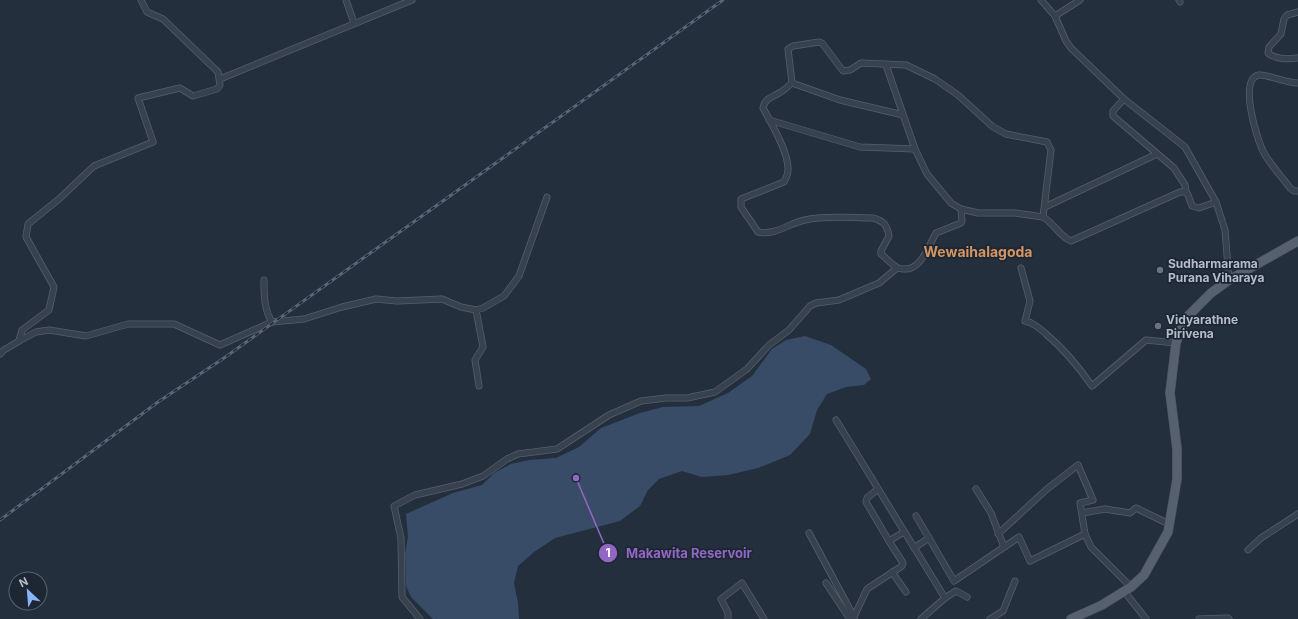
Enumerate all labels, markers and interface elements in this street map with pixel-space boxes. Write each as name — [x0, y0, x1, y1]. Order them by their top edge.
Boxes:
district label: Wewaihalagoda — [924, 243, 1032, 260]
place label: Sudharmarama Purana Viharaya — [1168, 256, 1264, 285]
marker: Sudharmarama Purana Viharaya — [1155, 265, 1165, 275]
place label: Vidyarathne Pirivena — [1166, 312, 1238, 341]
marker: Vidyarathne Pirivena — [1153, 321, 1163, 331]
callout: Makawita Reservoir — [598, 541, 760, 566]
text: 1 — [605, 545, 611, 560]
text: Makawita Reservoir — [626, 545, 753, 561]
north arrow — [8, 571, 48, 611]
text: N — [17, 574, 30, 590]

